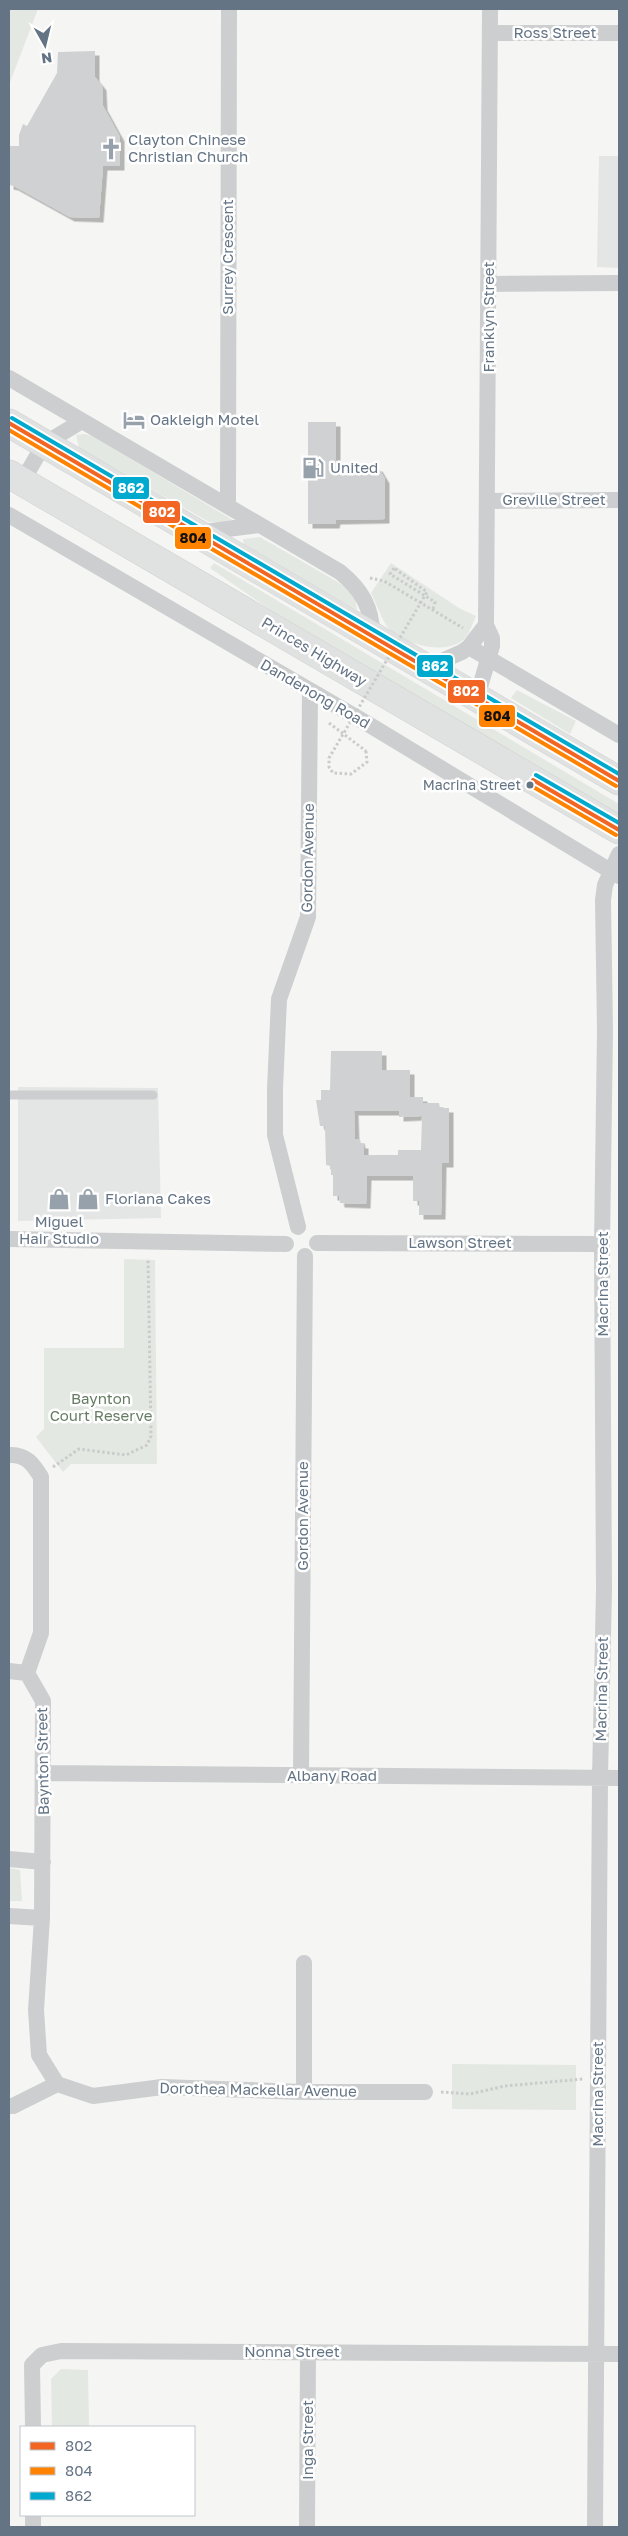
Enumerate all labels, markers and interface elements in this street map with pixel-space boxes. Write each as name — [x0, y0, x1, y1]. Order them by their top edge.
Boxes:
north arrow — [20, 20, 70, 70]
street label: Ross Street — [513, 23, 597, 41]
text: N — [40, 49, 53, 68]
place label: Clayton Chinese Christian Church — [128, 130, 248, 165]
church icon: Clayton Chinese Christian Church — [98, 136, 124, 162]
street label: Surrey Crescent — [218, 199, 236, 315]
street label: Franklyn Street — [479, 261, 497, 373]
hotel icon: Oakleigh Motel — [121, 407, 147, 433]
place label: Oakleigh Motel — [150, 410, 259, 428]
fuel station icon: United — [300, 455, 326, 481]
place label: United — [330, 458, 378, 476]
line badge: 862 — [112, 476, 150, 500]
text: 862 — [118, 479, 145, 496]
street label: Greville Street — [502, 490, 606, 508]
line badge: 802 — [142, 500, 181, 524]
text: 802 — [149, 503, 176, 520]
line badge: 804 — [174, 526, 212, 550]
text: 804 — [180, 529, 207, 546]
street label: Princes Highway — [259, 613, 371, 690]
line badge: 862 — [416, 654, 454, 678]
street label: Dandenong Road — [258, 655, 373, 732]
text: 862 — [422, 657, 449, 674]
line badge: 802 — [447, 679, 486, 704]
text: 802 — [453, 682, 480, 699]
line badge: 804 — [478, 704, 516, 728]
text: 804 — [484, 707, 511, 724]
place label: Macrina Street — [423, 776, 521, 793]
marker: Macrina Street — [525, 780, 535, 790]
street label: Gordon Avenue — [297, 803, 317, 913]
shop icon: Miguel Hair Studio — [46, 1186, 72, 1212]
shop icon: Floriana Cakes — [75, 1186, 101, 1212]
place label: Floriana Cakes — [105, 1189, 211, 1207]
place label: Miguel Hair Studio — [19, 1212, 99, 1247]
street label: Macrina Street — [593, 1231, 611, 1337]
street label: Lawson Street — [408, 1233, 512, 1251]
park label: Baynton Court Reserve — [50, 1389, 153, 1424]
street label: Gordon Avenue — [293, 1461, 311, 1571]
street label: Macrina Street — [591, 1636, 611, 1742]
street label: Baynton Street — [32, 1707, 52, 1815]
street label: Albany Road — [287, 1766, 377, 1784]
street label: Macrina Street — [588, 2041, 606, 2147]
street label: Dorothea Mackellar Avenue — [159, 2078, 357, 2100]
street label: Nonna Street — [244, 2342, 340, 2360]
street label: Inga Street — [298, 2400, 316, 2480]
legend — [20, 2426, 195, 2516]
text: 802 — [65, 2436, 92, 2454]
text: 804 — [65, 2461, 93, 2479]
text: 862 — [65, 2486, 92, 2504]

